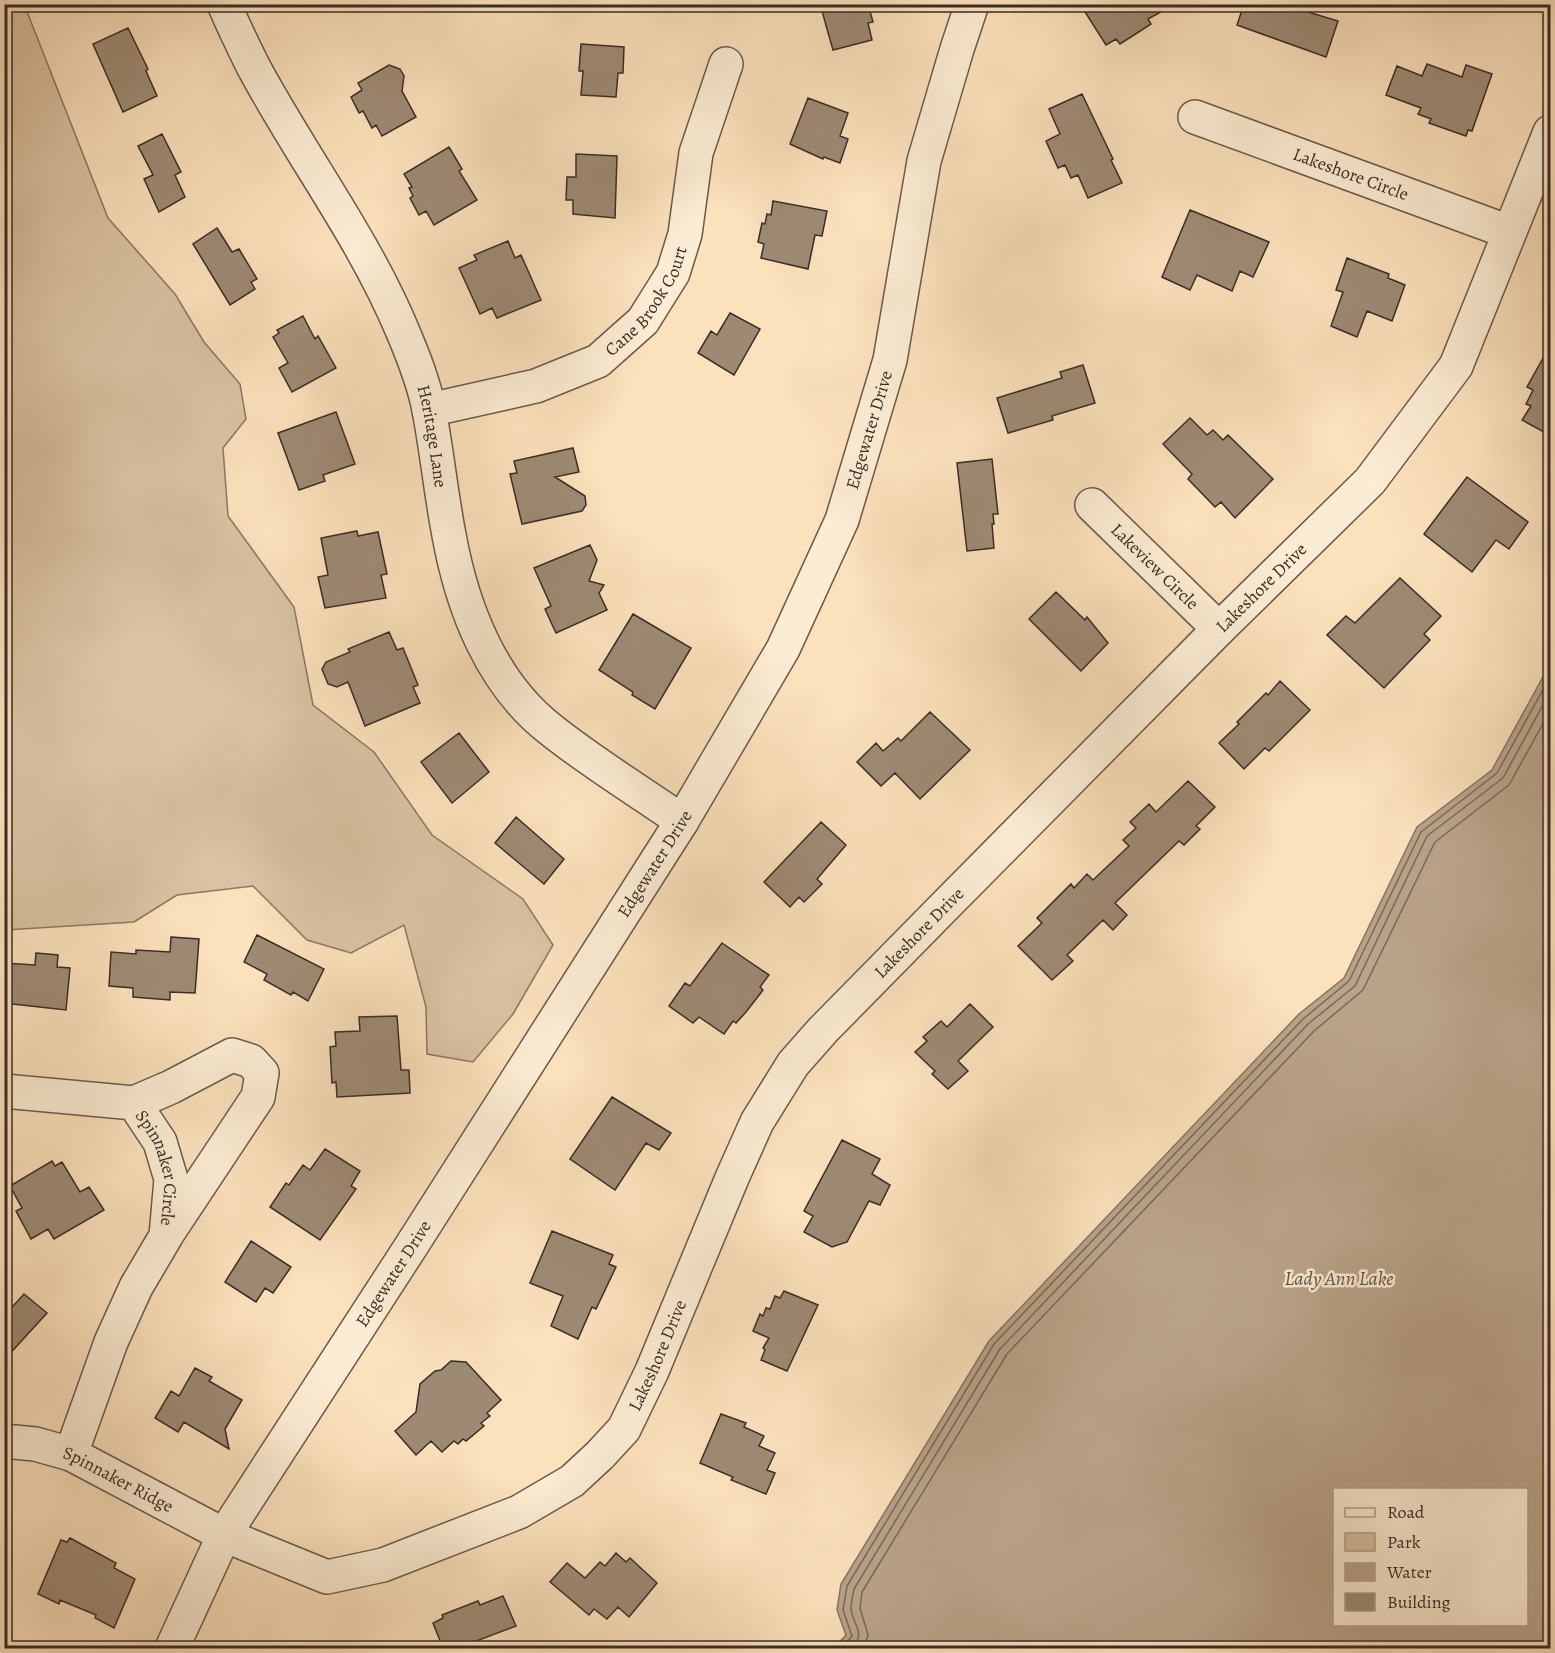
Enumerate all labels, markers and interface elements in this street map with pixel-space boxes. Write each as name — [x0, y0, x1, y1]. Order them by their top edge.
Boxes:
street label: Lakeshore Circle — [1290, 142, 1412, 206]
street label: Cane Brook Court — [600, 243, 693, 361]
street label: Edgewater Drive — [840, 368, 898, 492]
street label: Heritage Lane — [412, 382, 453, 489]
street label: Lakeview Circle — [1106, 518, 1204, 615]
street label: Lakeshore Drive — [1210, 537, 1312, 638]
street label: Edgewater Drive — [612, 806, 698, 922]
street label: Lakeshore Drive — [869, 882, 969, 983]
street label: Spinnaker Circle — [130, 1105, 183, 1227]
street label: Edgewater Drive — [350, 1215, 437, 1332]
water label: Lady Ann Lake — [1285, 1265, 1393, 1292]
street label: Lakeshore Drive — [623, 1296, 692, 1415]
street label: Spinnaker Ridge — [60, 1440, 178, 1518]
legend — [1333, 1488, 1528, 1626]
text: Road — [1387, 1500, 1425, 1524]
text: Park — [1387, 1530, 1421, 1554]
text: Water — [1386, 1560, 1432, 1584]
text: Building — [1387, 1590, 1451, 1614]

